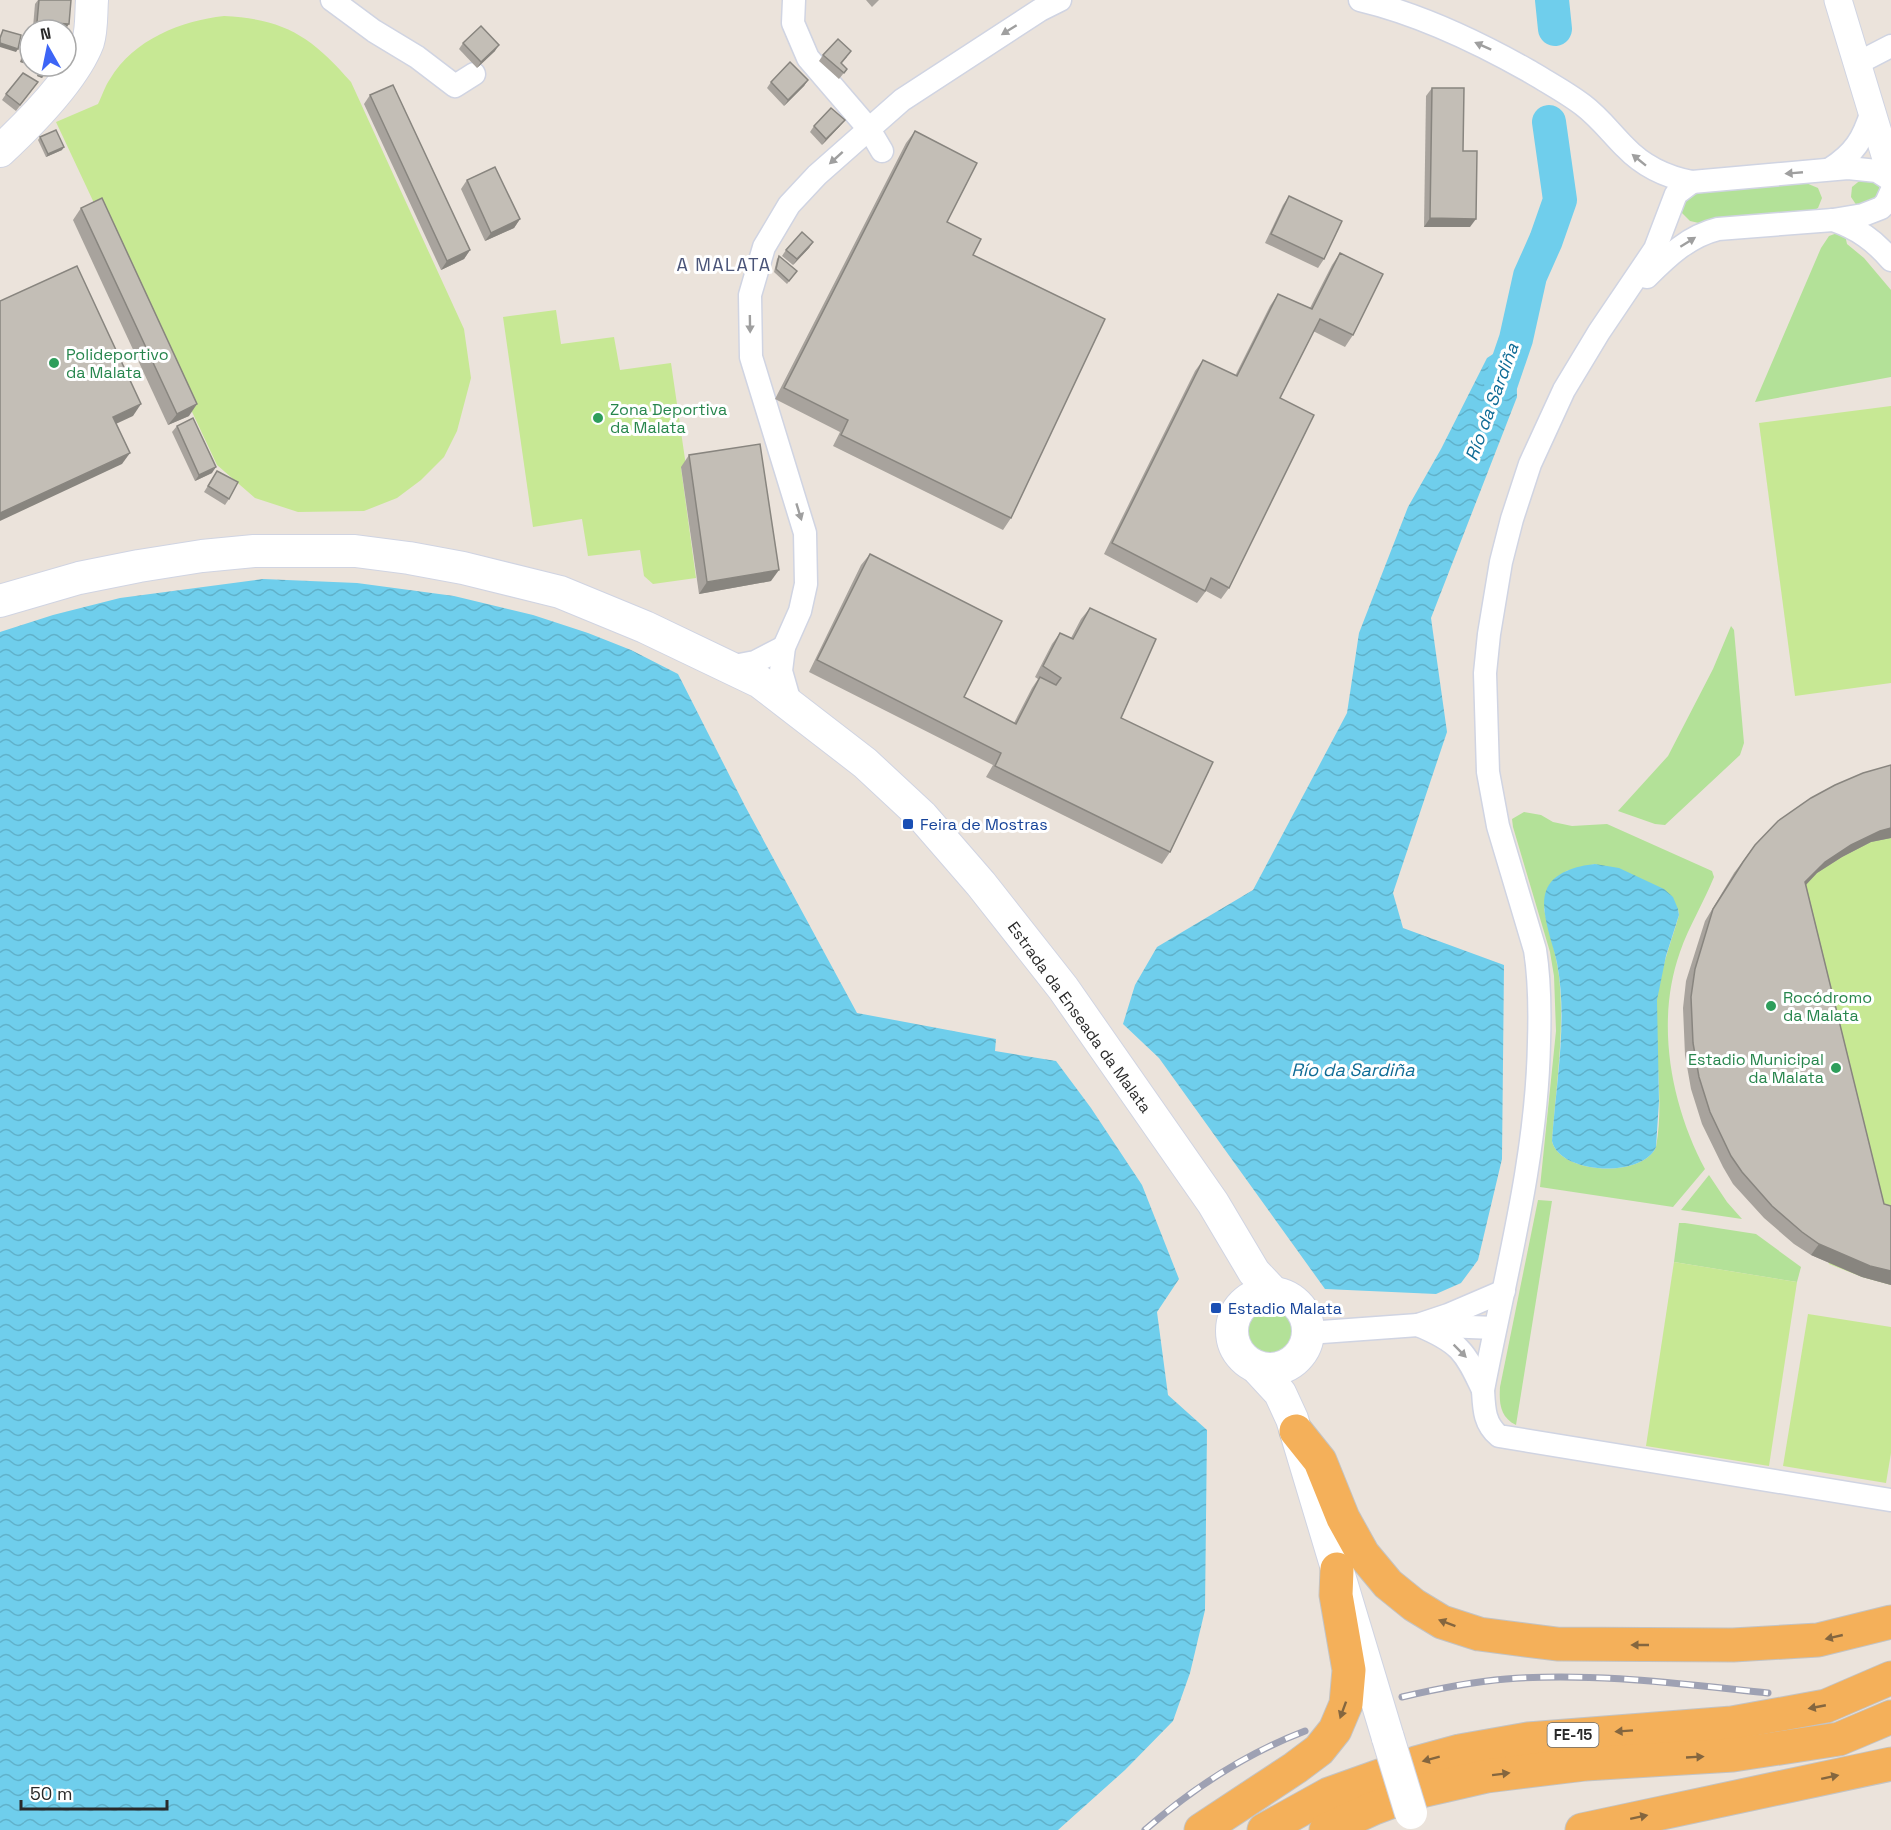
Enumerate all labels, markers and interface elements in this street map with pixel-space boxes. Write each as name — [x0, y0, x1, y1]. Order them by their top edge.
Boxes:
north arrow — [18, 18, 78, 78]
text: N — [39, 22, 53, 45]
one-way arrow — [1001, 24, 1017, 35]
one-way arrow — [1474, 41, 1492, 51]
one-way arrow — [829, 151, 844, 164]
one-way arrow — [1632, 154, 1647, 166]
one-way arrow — [1784, 168, 1803, 178]
one-way arrow — [1680, 236, 1696, 247]
district label: A MALATA — [676, 253, 772, 276]
one-way arrow — [745, 315, 755, 334]
water label: Río da Sardiña — [1460, 339, 1524, 464]
place label: Polideportivo da Malata — [66, 344, 169, 383]
marker: Polideportivo da Malata — [47, 356, 61, 370]
place label: Zona Deportiva da Malata — [610, 399, 727, 438]
marker: Zona Deportiva da Malata — [591, 411, 605, 425]
one-way arrow — [795, 503, 804, 521]
place label: Feira de Mostras — [920, 814, 1048, 835]
marker: Feira de Mostras — [901, 817, 915, 831]
street label: Estrada da Enseada da Malata — [1003, 917, 1156, 1117]
place label: Rocódromo da Malata — [1783, 987, 1872, 1026]
marker: Rocódromo da Malata — [1764, 999, 1778, 1013]
place label: Estadio Municipal da Malata — [1688, 1049, 1824, 1088]
water label: Río da Sardiña — [1291, 1058, 1415, 1081]
marker: Estadio Municipal da Malata — [1829, 1061, 1843, 1075]
place label: Estadio Malata — [1228, 1298, 1342, 1319]
marker: Estadio Malata — [1209, 1301, 1223, 1315]
one-way arrow — [1453, 1343, 1467, 1357]
one-way arrow — [1438, 1618, 1456, 1628]
one-way arrow — [1825, 1632, 1844, 1642]
one-way arrow — [1630, 1640, 1649, 1650]
one-way arrow — [1337, 1701, 1347, 1719]
one-way arrow — [1808, 1703, 1827, 1712]
road number: FE-15 — [1548, 1723, 1598, 1747]
one-way arrow — [1615, 1726, 1634, 1736]
one-way arrow — [1686, 1753, 1705, 1762]
one-way arrow — [1422, 1754, 1441, 1764]
one-way arrow — [1492, 1770, 1511, 1779]
one-way arrow — [1820, 1772, 1839, 1781]
scale bar — [21, 1773, 166, 1811]
text: 50 m — [30, 1782, 72, 1805]
one-way arrow — [1629, 1812, 1648, 1821]

